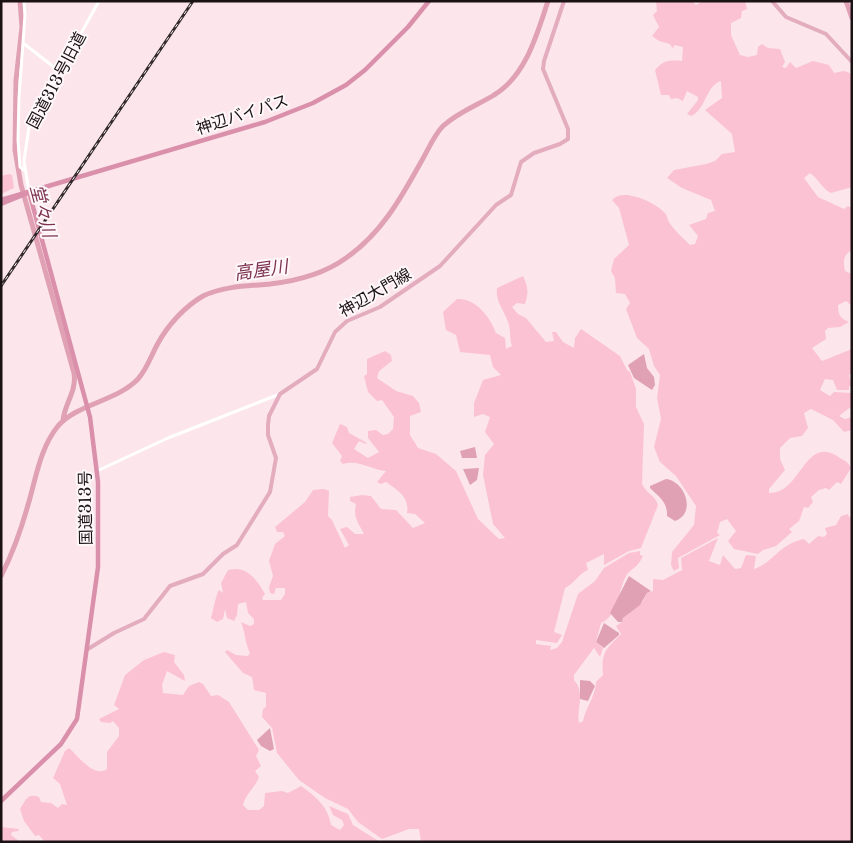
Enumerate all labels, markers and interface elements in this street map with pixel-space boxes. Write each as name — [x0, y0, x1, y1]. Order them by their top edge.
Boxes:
street label: 国道313号旧道 — [22, 28, 90, 132]
street label: 神辺バイパス — [193, 90, 291, 138]
water label: 堂々川 — [25, 182, 61, 242]
water label: 高屋川 — [233, 255, 291, 285]
street label: 神辺大門線 — [335, 263, 415, 321]
street label: 国道313号 — [74, 470, 96, 546]

